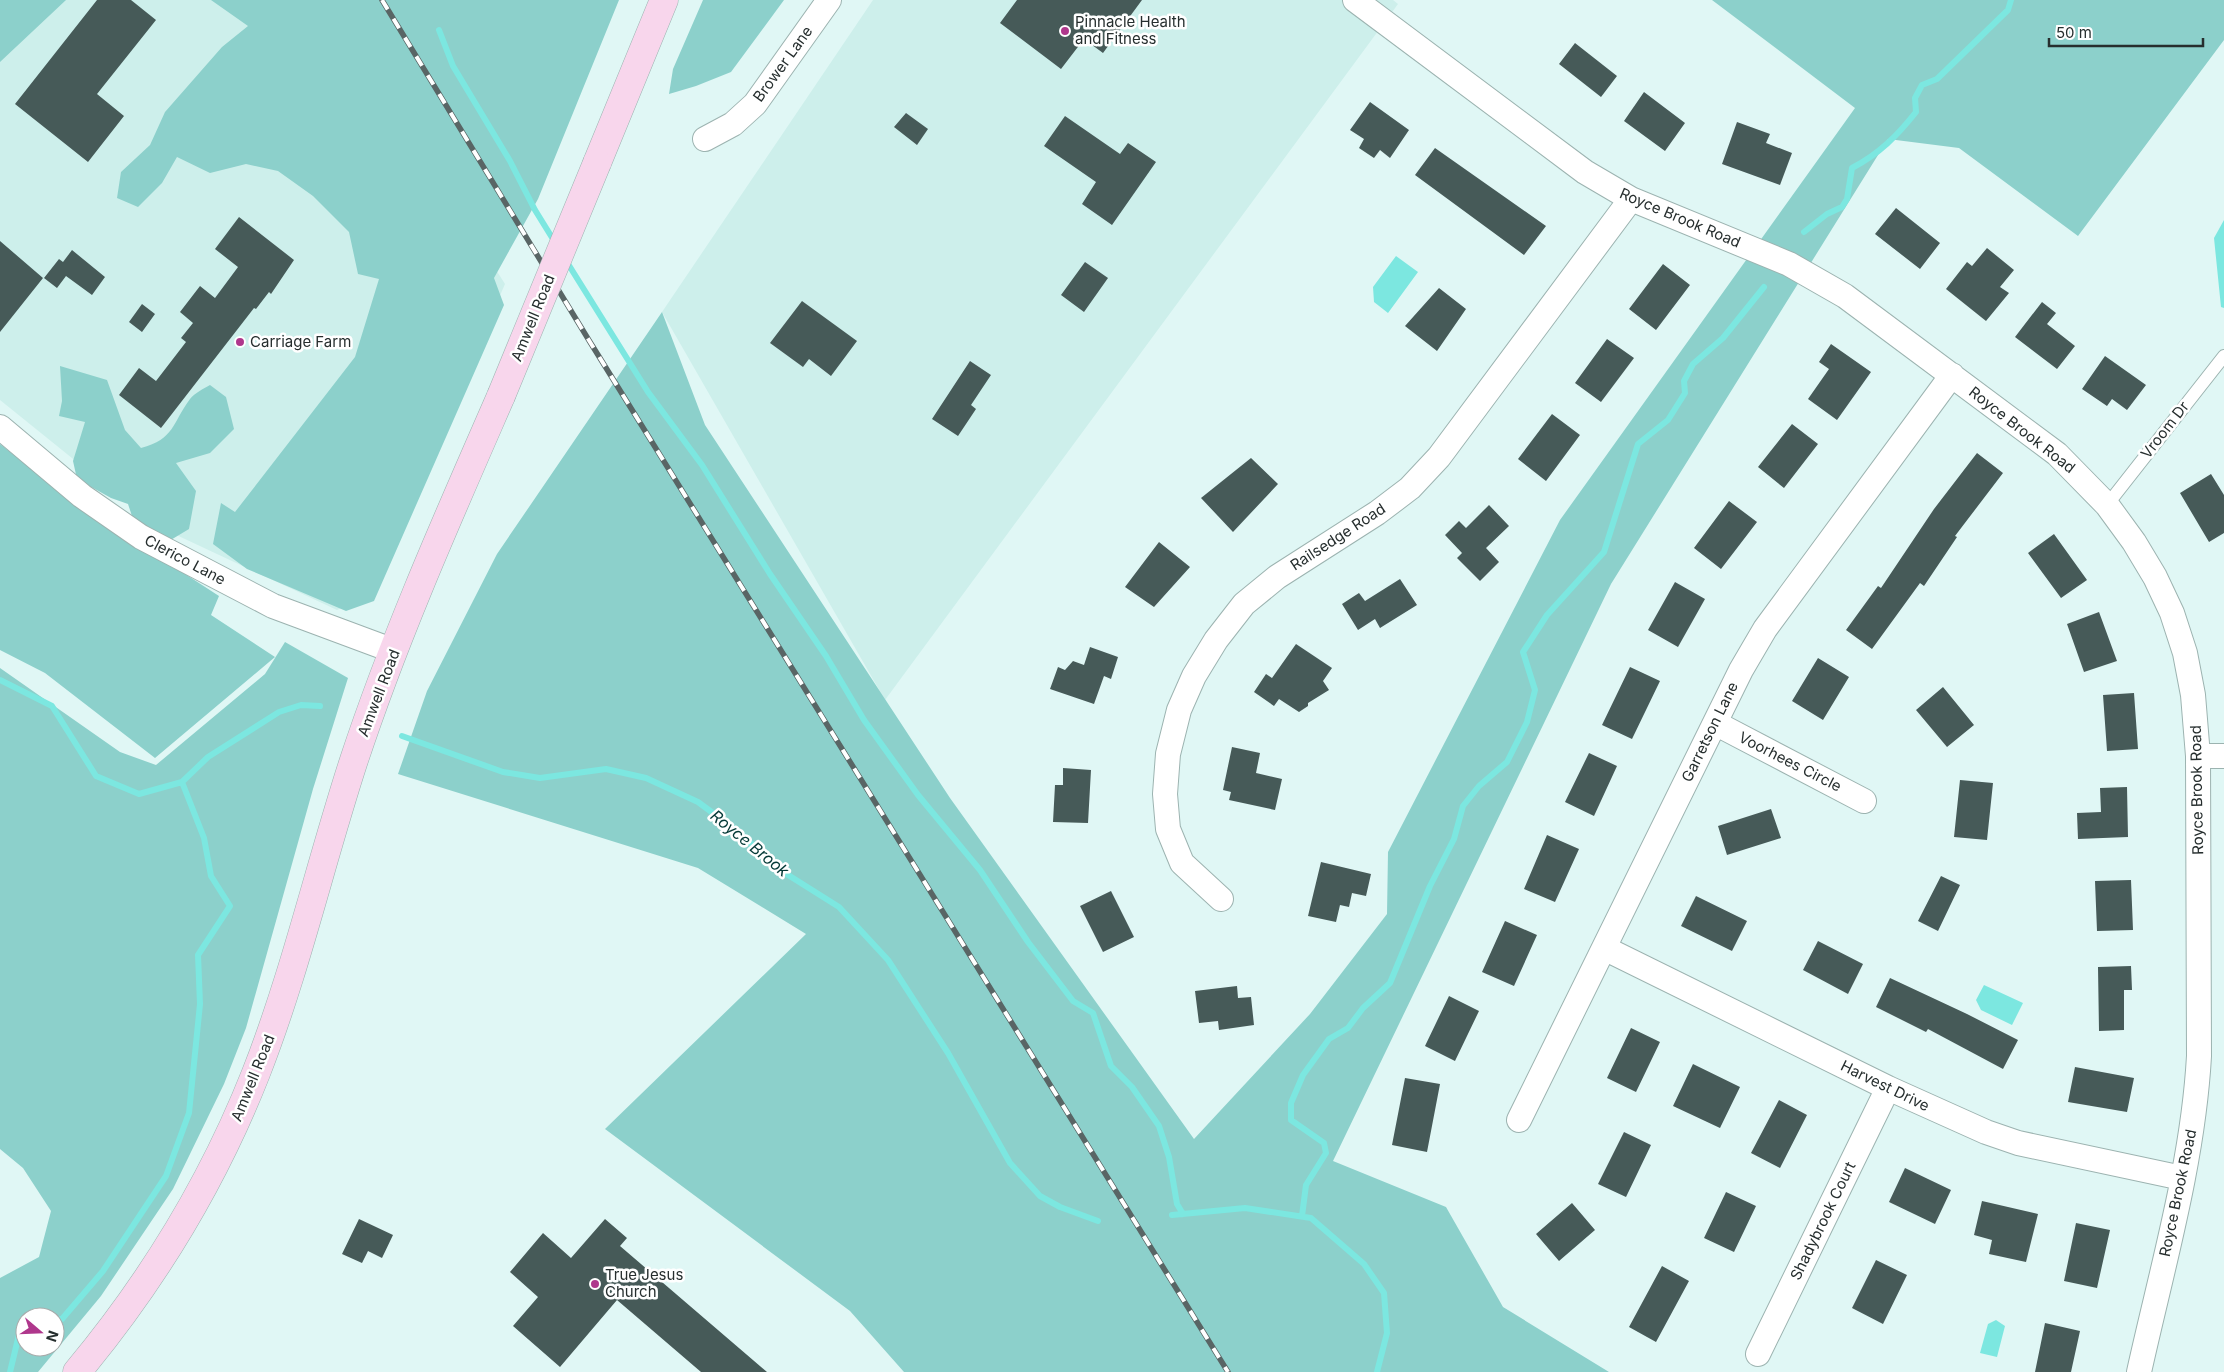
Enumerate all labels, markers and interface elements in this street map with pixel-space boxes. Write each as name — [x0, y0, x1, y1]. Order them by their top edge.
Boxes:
place label: Pinnacle Health and Fitness — [1075, 12, 1186, 48]
scale bar — [2049, 15, 2203, 47]
street label: Brower Lane — [749, 22, 816, 105]
text: 50 m — [2056, 23, 2092, 42]
marker: Pinnacle Health and Fitness — [1059, 25, 1071, 37]
street label: Royce Brook Road — [1617, 183, 1744, 252]
street label: Amwell Road — [507, 272, 559, 364]
place label: Carriage Farm — [250, 332, 351, 351]
marker: Carriage Farm — [234, 336, 246, 348]
street label: Royce Brook Road — [1965, 382, 2079, 477]
street label: Vroom Dr — [2136, 397, 2193, 462]
street label: Railsedge Road — [1287, 499, 1389, 574]
street label: Clerico Lane — [141, 530, 229, 589]
street label: Amwell Road — [353, 647, 404, 739]
street label: Garretson Lane — [1677, 679, 1742, 785]
street label: Royce Brook Road — [2186, 725, 2207, 855]
street label: Voorhees Circle — [1736, 727, 1845, 796]
water label: Royce Brook — [707, 805, 793, 881]
street label: Amwell Road — [227, 1032, 279, 1124]
street label: Harvest Drive — [1838, 1056, 1933, 1115]
street label: Royce Brook Road — [2155, 1128, 2200, 1258]
street label: Shadybrook Court — [1786, 1158, 1859, 1283]
place label: True Jesus Church — [605, 1265, 683, 1301]
marker: True Jesus Church — [589, 1278, 601, 1290]
north arrow — [15, 1307, 65, 1357]
text: N — [43, 1329, 63, 1344]

